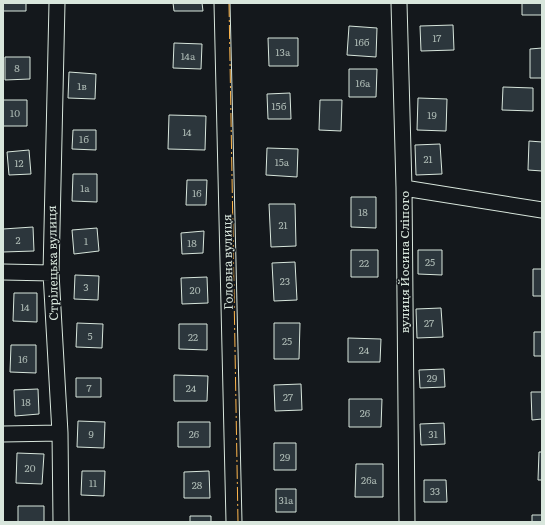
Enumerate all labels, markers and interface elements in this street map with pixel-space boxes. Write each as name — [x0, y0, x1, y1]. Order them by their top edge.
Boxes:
house number: 17 — [433, 30, 441, 45]
house number: 16б — [354, 34, 370, 49]
house number: 13а — [276, 44, 291, 59]
house number: 14а — [181, 48, 196, 63]
house number: 8 — [14, 60, 20, 75]
house number: 16а — [356, 75, 371, 90]
house number: 1в — [77, 78, 87, 93]
house number: 15б — [272, 98, 287, 113]
house number: 10 — [10, 105, 20, 120]
house number: 19 — [427, 107, 437, 122]
house number: 14 — [182, 124, 192, 139]
house number: 1б — [79, 131, 89, 146]
house number: 21 — [423, 151, 433, 166]
house number: 15а — [275, 154, 290, 169]
house number: 12 — [14, 155, 24, 170]
house number: 1а — [80, 180, 90, 195]
house number: 16 — [192, 185, 202, 200]
street label: вулиця Йосипа Сліпого — [395, 191, 413, 333]
house number: 18 — [358, 204, 368, 219]
street label: Стрілецька вулиця — [42, 205, 62, 321]
street label: Головна вулиця — [217, 214, 237, 310]
house number: 21 — [278, 217, 288, 232]
house number: 2 — [15, 232, 21, 247]
house number: 1 — [84, 233, 88, 248]
house number: 18 — [187, 235, 197, 250]
house number: 25 — [425, 254, 435, 269]
house number: 22 — [359, 255, 369, 270]
house number: 23 — [280, 273, 290, 288]
house number: 3 — [83, 279, 89, 294]
house number: 20 — [190, 282, 201, 297]
house number: 14 — [20, 299, 30, 314]
house number: 27 — [424, 315, 434, 330]
house number: 5 — [87, 328, 93, 343]
house number: 22 — [188, 329, 198, 344]
house number: 25 — [282, 333, 292, 348]
house number: 24 — [359, 342, 370, 357]
house number: 16 — [18, 351, 28, 366]
house number: 29 — [427, 370, 437, 385]
house number: 7 — [86, 380, 92, 395]
house number: 24 — [186, 380, 197, 395]
house number: 27 — [283, 389, 293, 404]
house number: 18 — [21, 394, 31, 409]
house number: 26 — [360, 405, 371, 420]
house number: 9 — [88, 426, 94, 441]
house number: 26 — [189, 426, 200, 441]
house number: 31 — [428, 426, 438, 441]
house number: 29 — [280, 449, 290, 464]
house number: 20 — [25, 460, 36, 475]
house number: 26а — [361, 472, 378, 487]
house number: 11 — [89, 475, 97, 490]
house number: 28 — [192, 477, 203, 492]
house number: 33 — [430, 483, 440, 498]
house number: 31а — [279, 492, 294, 507]

